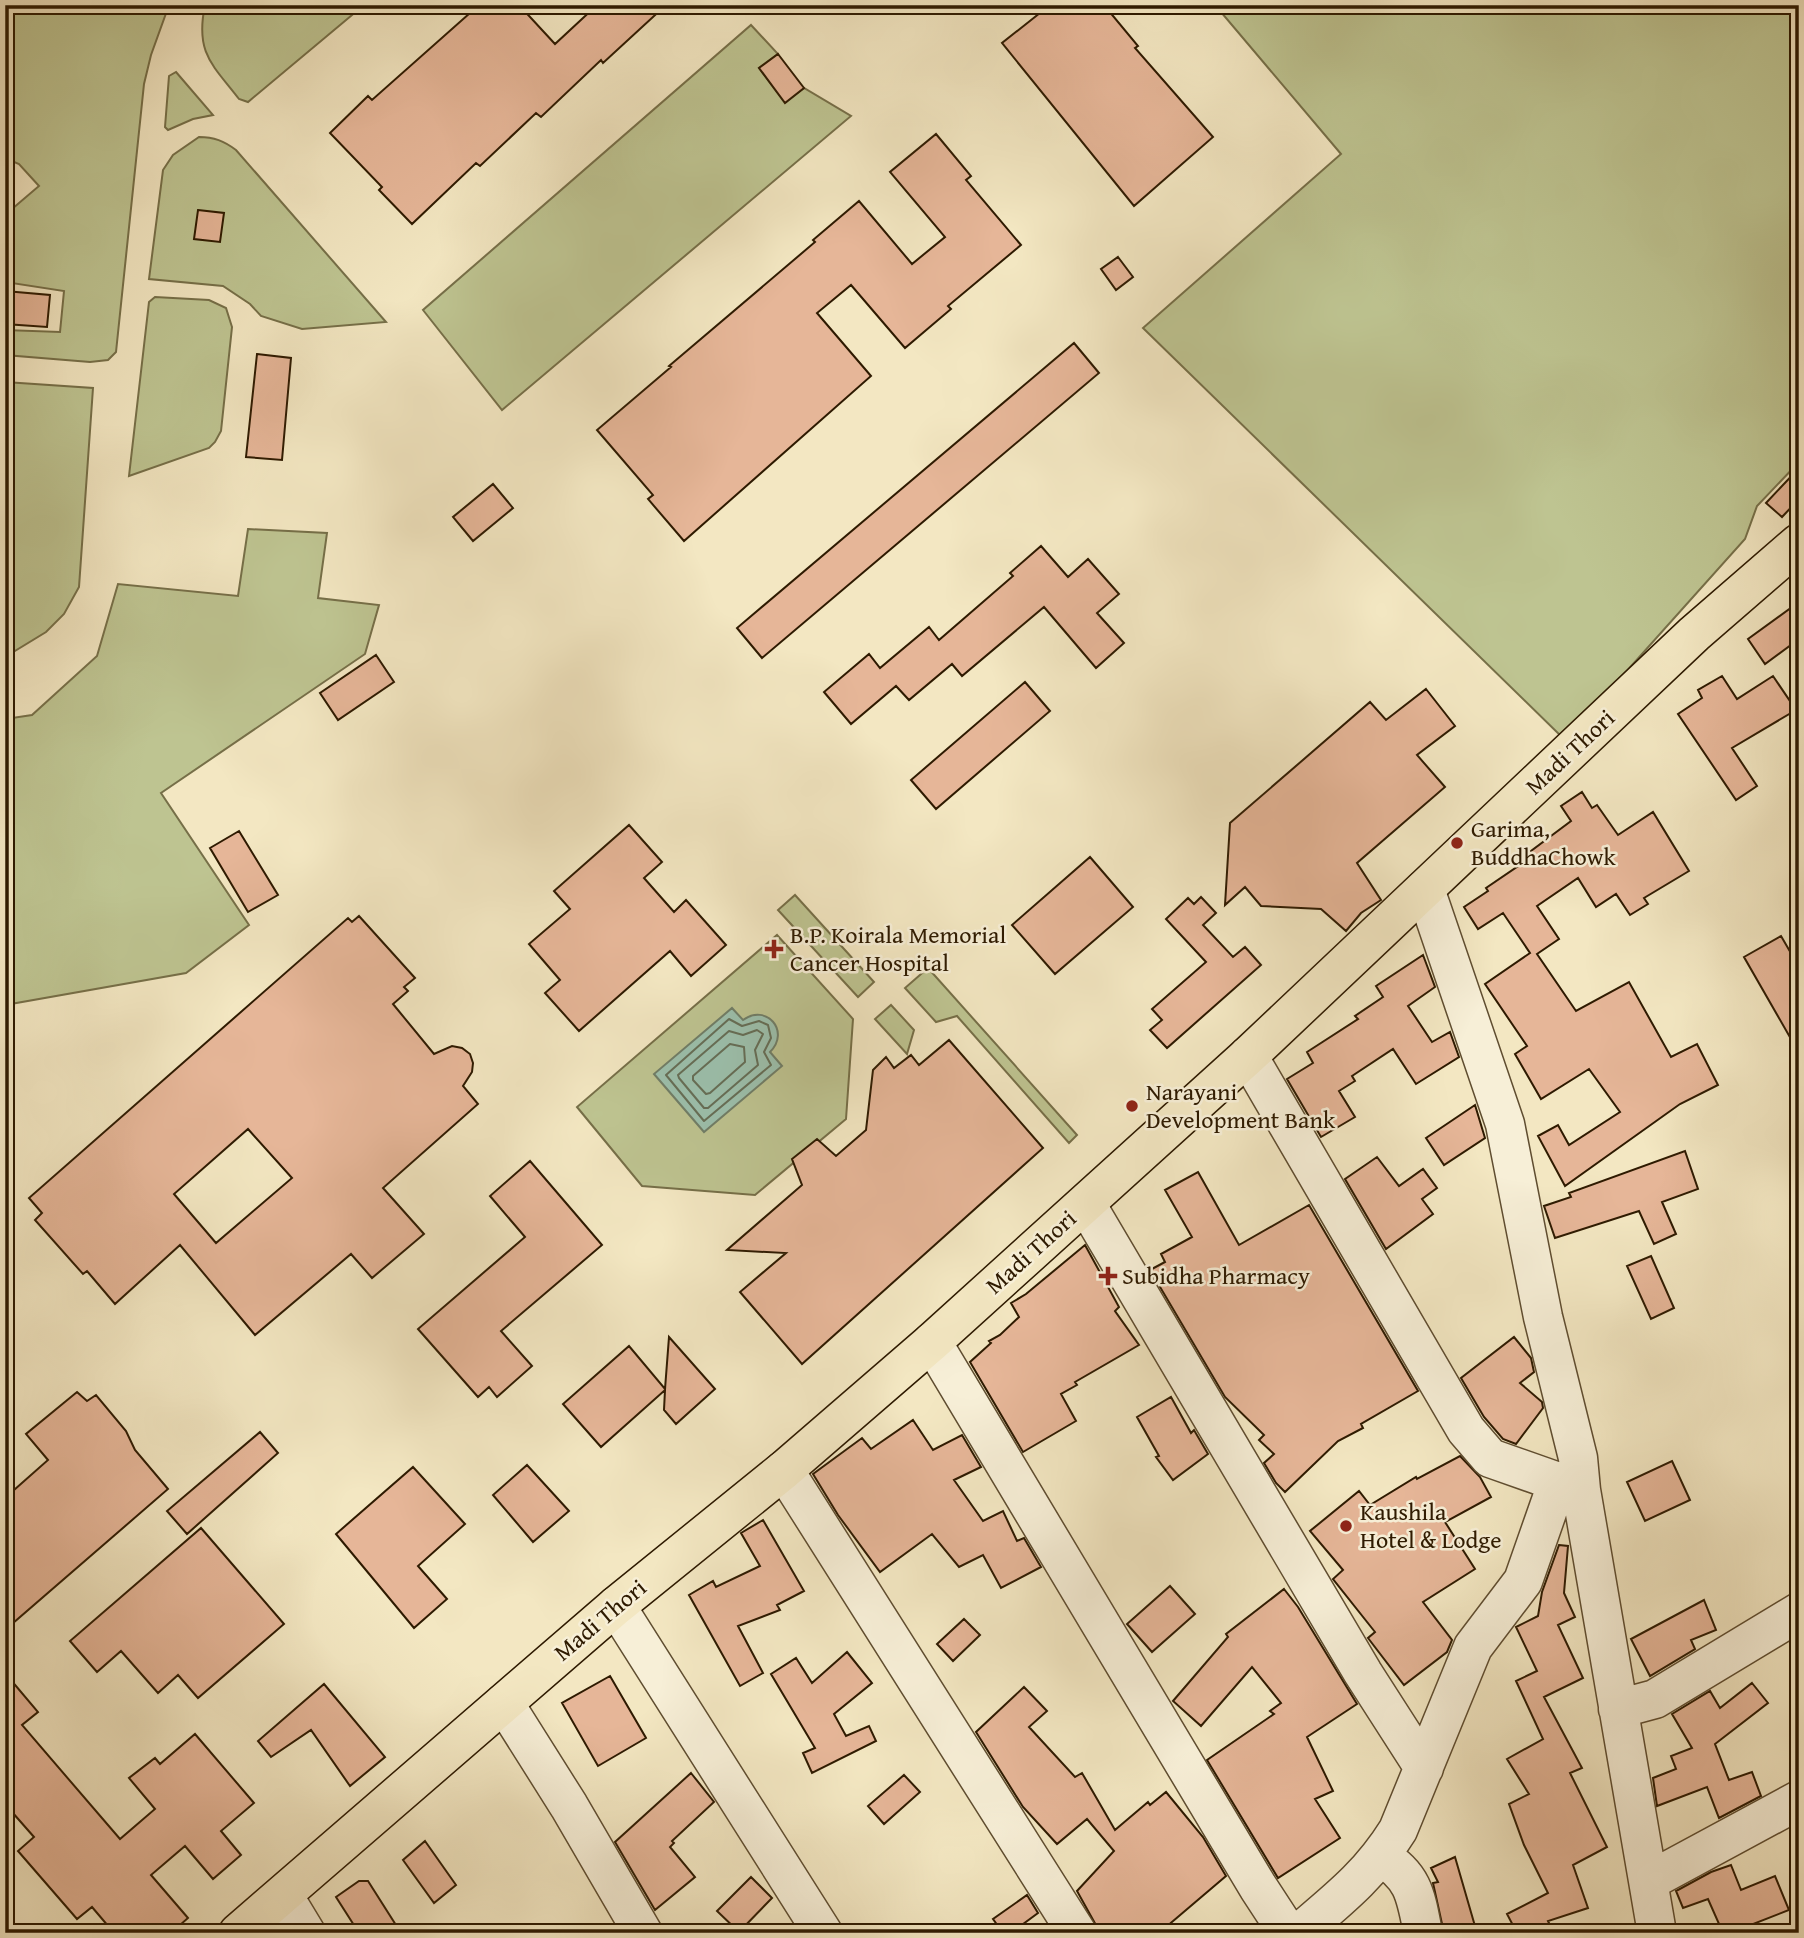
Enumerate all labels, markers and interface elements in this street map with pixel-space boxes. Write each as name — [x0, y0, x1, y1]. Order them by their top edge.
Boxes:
street label: Madi Thori — [1517, 701, 1623, 803]
place label: Garima, BuddhaChowk — [1471, 811, 1616, 874]
marker: Garima, BuddhaChowk — [1449, 835, 1465, 851]
place label: B.P. Koirala Memorial Cancer Hospital — [790, 917, 1006, 980]
marker: B.P. Koirala Memorial Cancer Hospital — [764, 939, 784, 959]
place label: Narayani Development Bank — [1146, 1074, 1336, 1137]
marker: Narayani Development Bank — [1124, 1098, 1140, 1114]
street label: Madi Thori — [977, 1201, 1084, 1302]
place label: Subidha Pharmacy — [1122, 1258, 1310, 1293]
marker: Subidha Pharmacy — [1100, 1268, 1116, 1284]
place label: Kaushila Hotel & Lodge — [1360, 1494, 1501, 1557]
marker: Kaushila Hotel & Lodge — [1338, 1518, 1354, 1534]
street label: Madi Thori — [546, 1570, 654, 1669]

